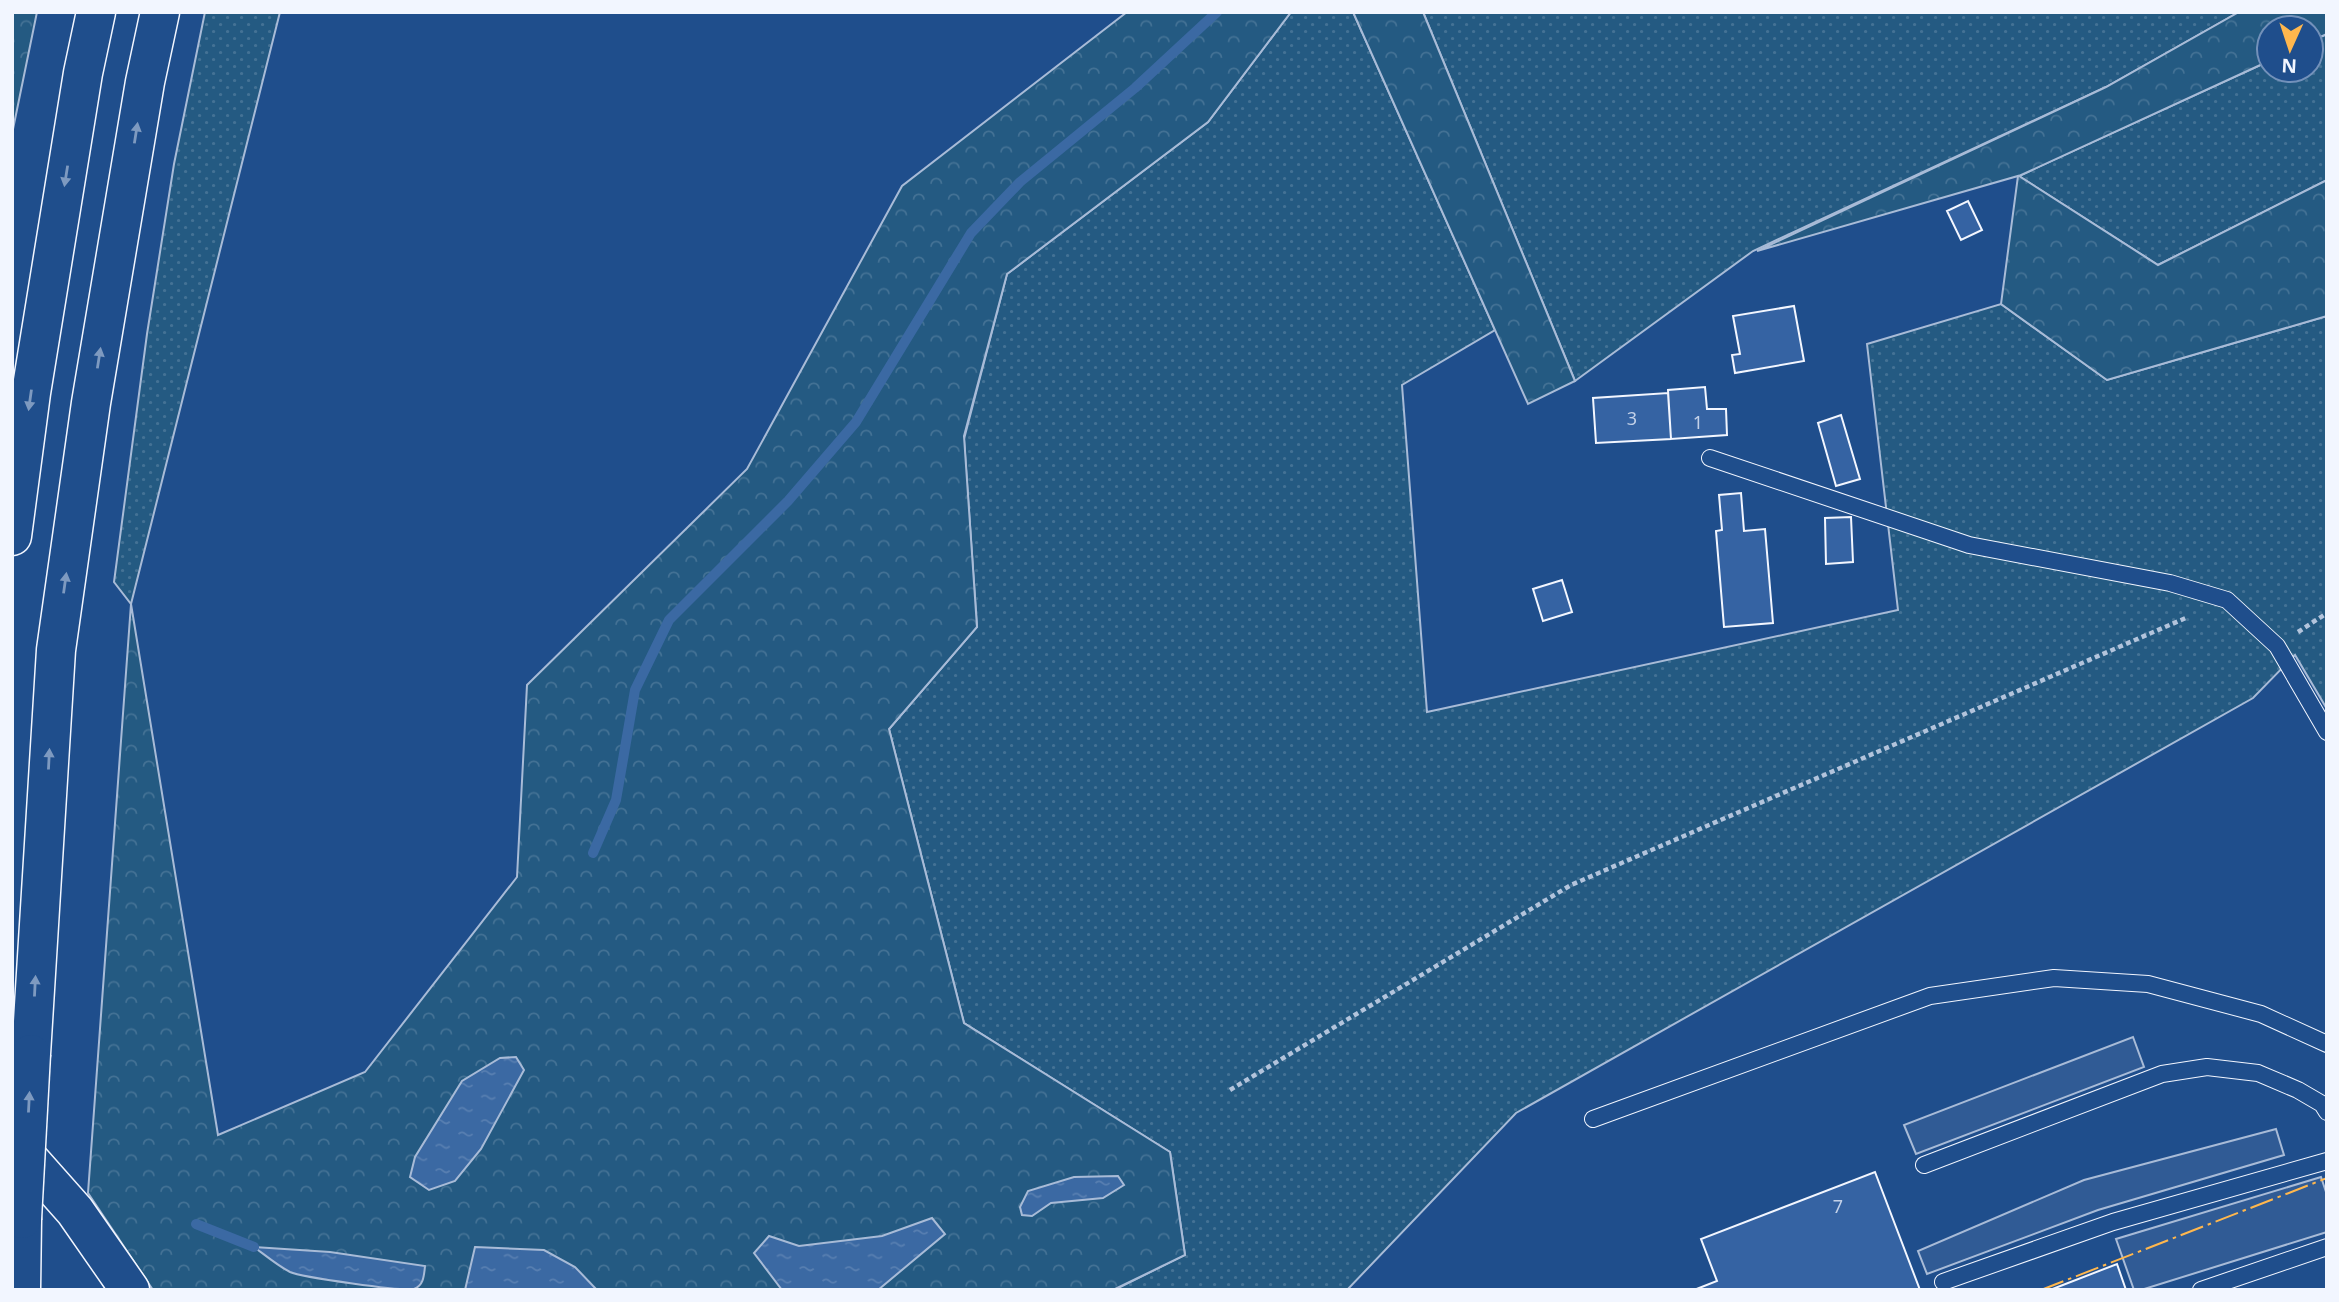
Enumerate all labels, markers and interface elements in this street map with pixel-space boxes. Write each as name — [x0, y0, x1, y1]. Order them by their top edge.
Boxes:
north arrow — [2255, 14, 2325, 84]
text: N — [2281, 53, 2298, 79]
one-way arrow — [131, 122, 142, 144]
one-way arrow — [60, 165, 71, 187]
one-way arrow — [94, 347, 105, 369]
one-way arrow — [24, 389, 35, 411]
house number: 3 — [1627, 406, 1637, 430]
house number: 1 — [1693, 410, 1703, 434]
one-way arrow — [60, 572, 71, 594]
one-way arrow — [44, 747, 55, 769]
one-way arrow — [30, 974, 41, 996]
one-way arrow — [23, 1091, 34, 1113]
house number: 7 — [1833, 1194, 1843, 1218]

